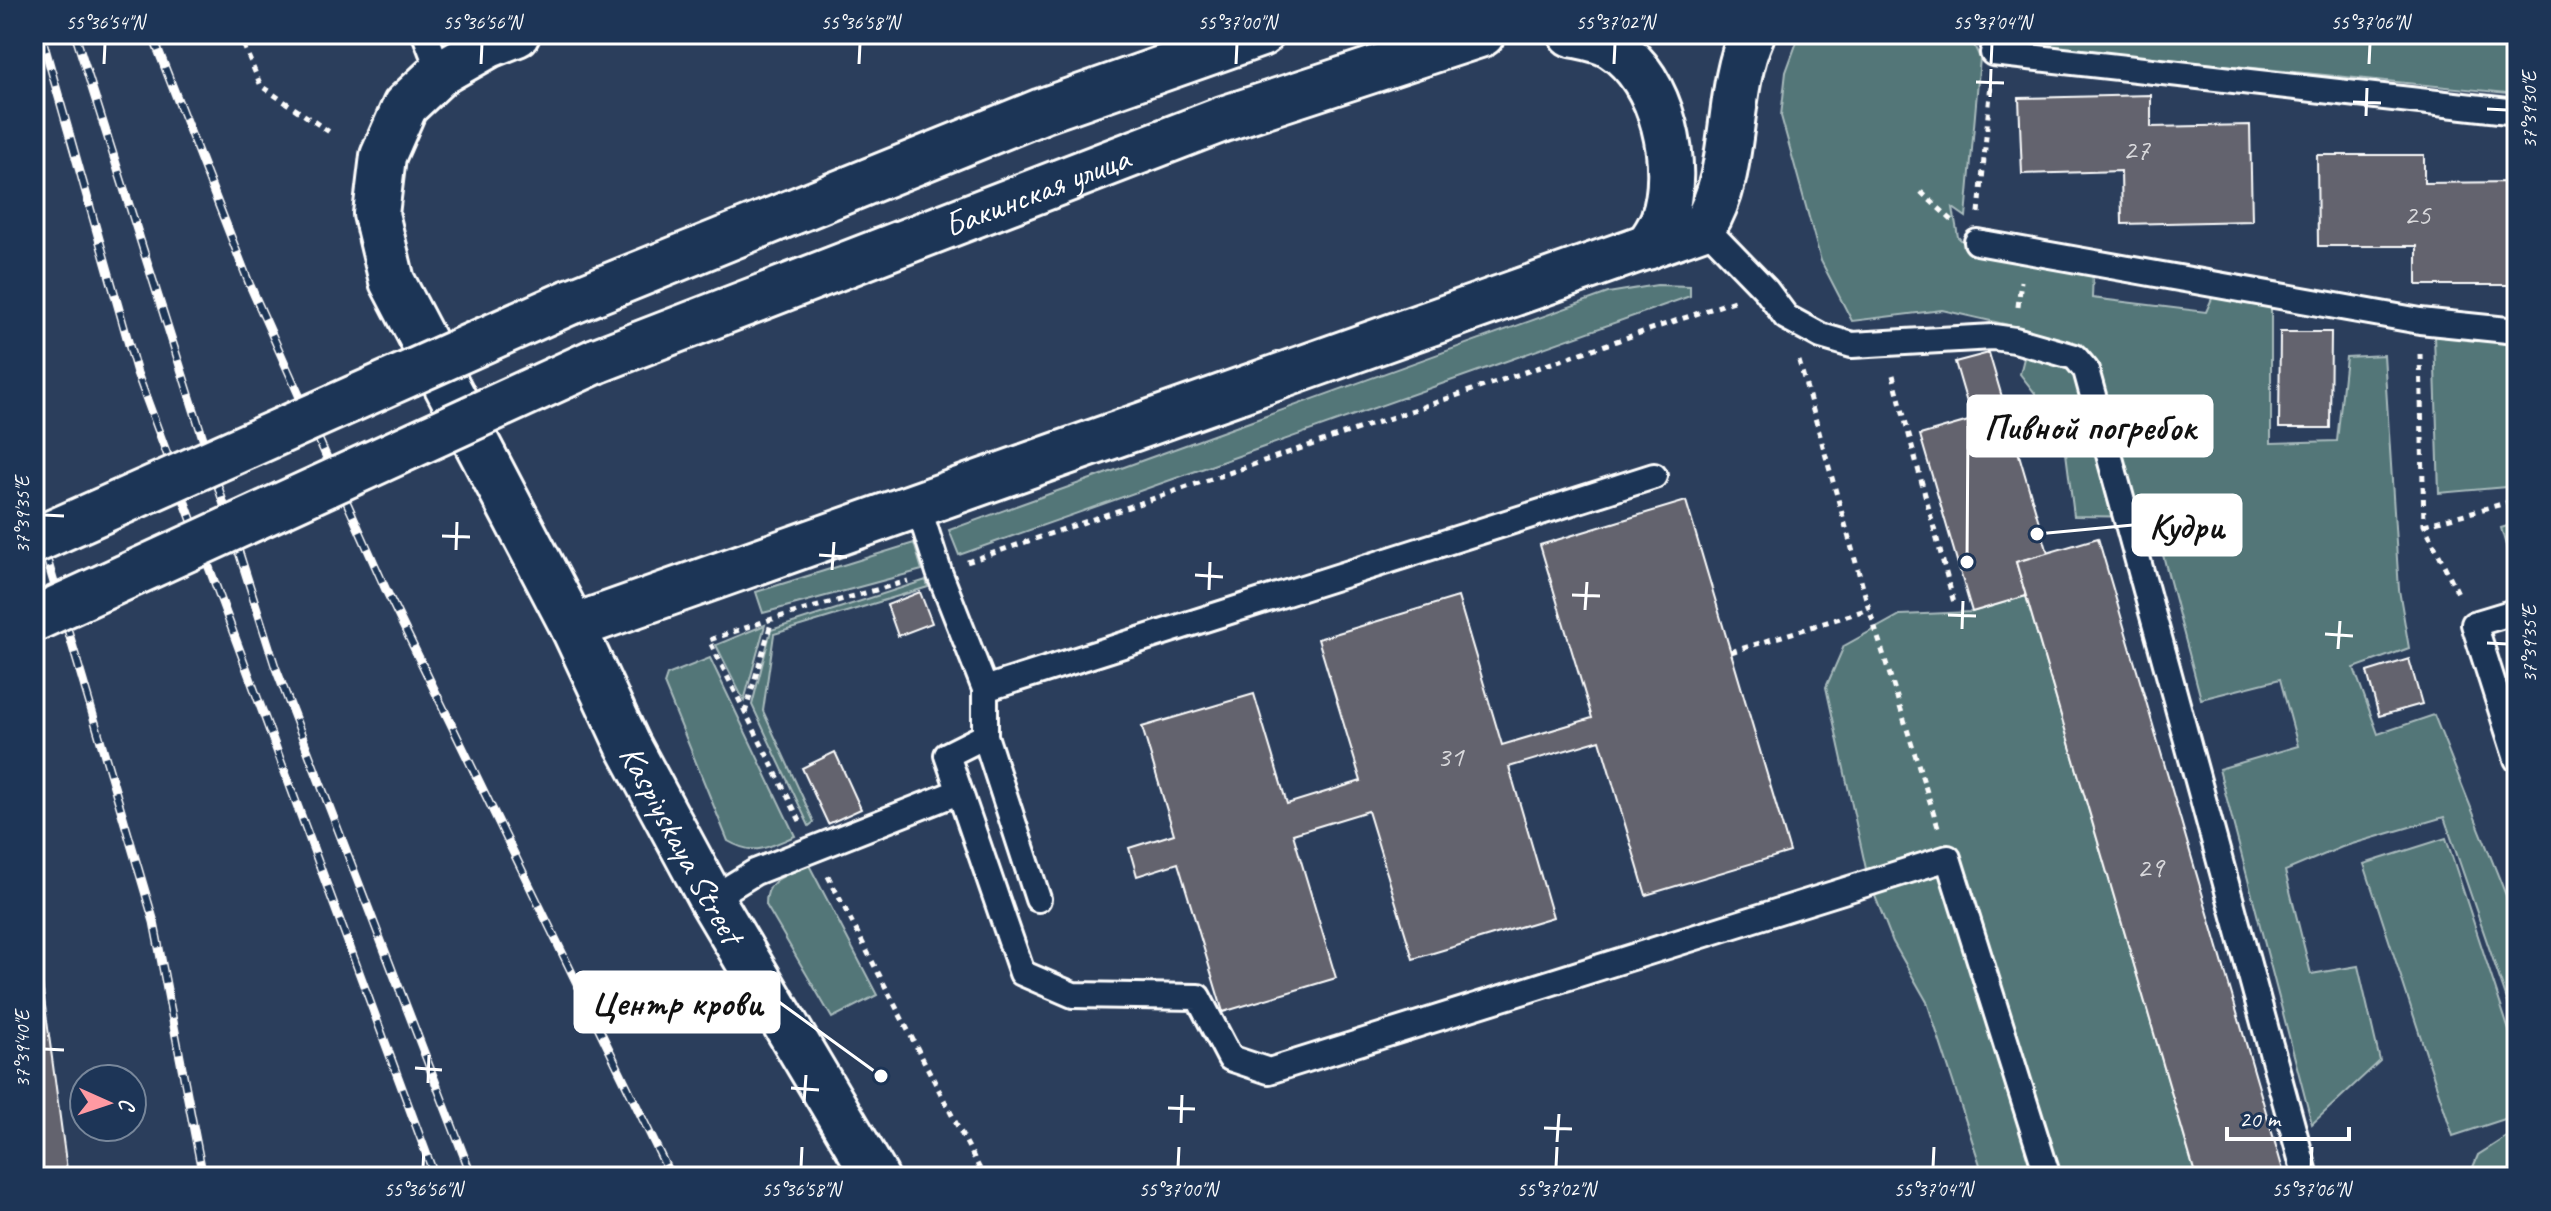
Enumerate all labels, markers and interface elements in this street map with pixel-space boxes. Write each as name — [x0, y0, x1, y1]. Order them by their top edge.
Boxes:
text: 55°36'54"N — [66, 10, 147, 35]
text: 55°36'56"N — [443, 10, 524, 35]
text: 55°36'58"N — [821, 10, 902, 35]
text: 55°37'00"N — [1198, 10, 1279, 35]
text: 55°37'02"N — [1576, 10, 1657, 35]
text: 55°37'04"N — [1953, 10, 2034, 35]
text: 55°37'06"N — [2331, 10, 2412, 35]
text: 37°39'30"E — [2517, 69, 2542, 149]
house number: 27 — [2123, 130, 2151, 168]
street label: Бакинская улица — [937, 135, 1137, 246]
house number: 25 — [2404, 195, 2432, 233]
callout: Пивной погребок — [1968, 396, 2212, 456]
text: Пивной погребок — [1984, 404, 2199, 450]
text: 37°39'35"E — [10, 474, 35, 554]
callout: Кудри — [2133, 495, 2241, 555]
text: Кудри — [2149, 503, 2226, 549]
text: 37°39'35"E — [2517, 603, 2542, 683]
street label: Kaspiyskaya Street — [610, 737, 756, 955]
house number: 31 — [1437, 737, 1465, 775]
house number: 29 — [2137, 848, 2166, 886]
callout: Центр крови — [575, 972, 779, 1032]
text: Центр крови — [591, 980, 764, 1026]
text: 37°39'40"E — [10, 1008, 35, 1088]
north arrow — [68, 1063, 148, 1143]
scale bar — [2227, 1091, 2349, 1141]
text: С — [113, 1098, 141, 1113]
text: 20 m — [2239, 1104, 2282, 1134]
text: 55°36'56"N — [384, 1177, 465, 1202]
text: 55°36'58"N — [762, 1177, 843, 1202]
text: 55°37'00"N — [1139, 1177, 1220, 1202]
text: 55°37'02"N — [1517, 1177, 1598, 1202]
text: 55°37'04"N — [1894, 1177, 1975, 1202]
text: 55°37'06"N — [2272, 1177, 2353, 1202]

